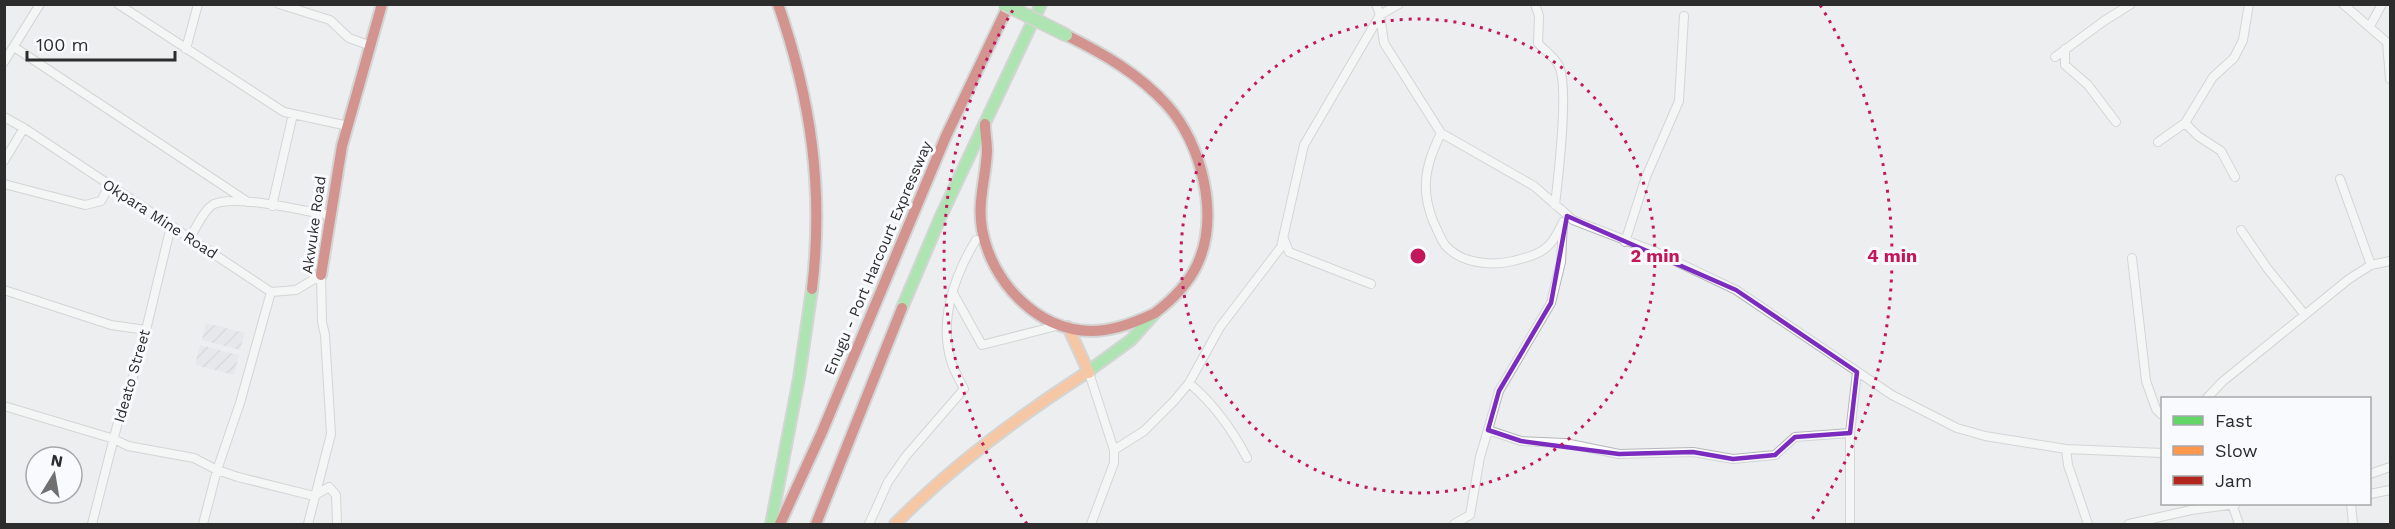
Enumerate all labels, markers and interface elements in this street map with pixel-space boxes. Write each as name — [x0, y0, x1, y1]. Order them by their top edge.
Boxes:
scale bar — [27, 24, 176, 62]
text: 100 m — [36, 34, 89, 55]
street label: Enugu - Port Harcourt Expressway — [820, 138, 936, 378]
street label: Okpara Mine Road — [99, 175, 221, 263]
street label: Akwuke Road — [298, 175, 330, 275]
text: 2 min — [1630, 245, 1680, 266]
text: 4 min — [1867, 245, 1917, 266]
centre of rings — [1408, 246, 1428, 266]
street label: Ideato Street — [110, 327, 154, 425]
legend — [2161, 397, 2371, 505]
text: Fast — [2215, 410, 2253, 431]
text: Slow — [2215, 440, 2258, 461]
north arrow — [24, 445, 84, 505]
text: N — [49, 450, 64, 471]
text: Jam — [2215, 470, 2252, 491]

